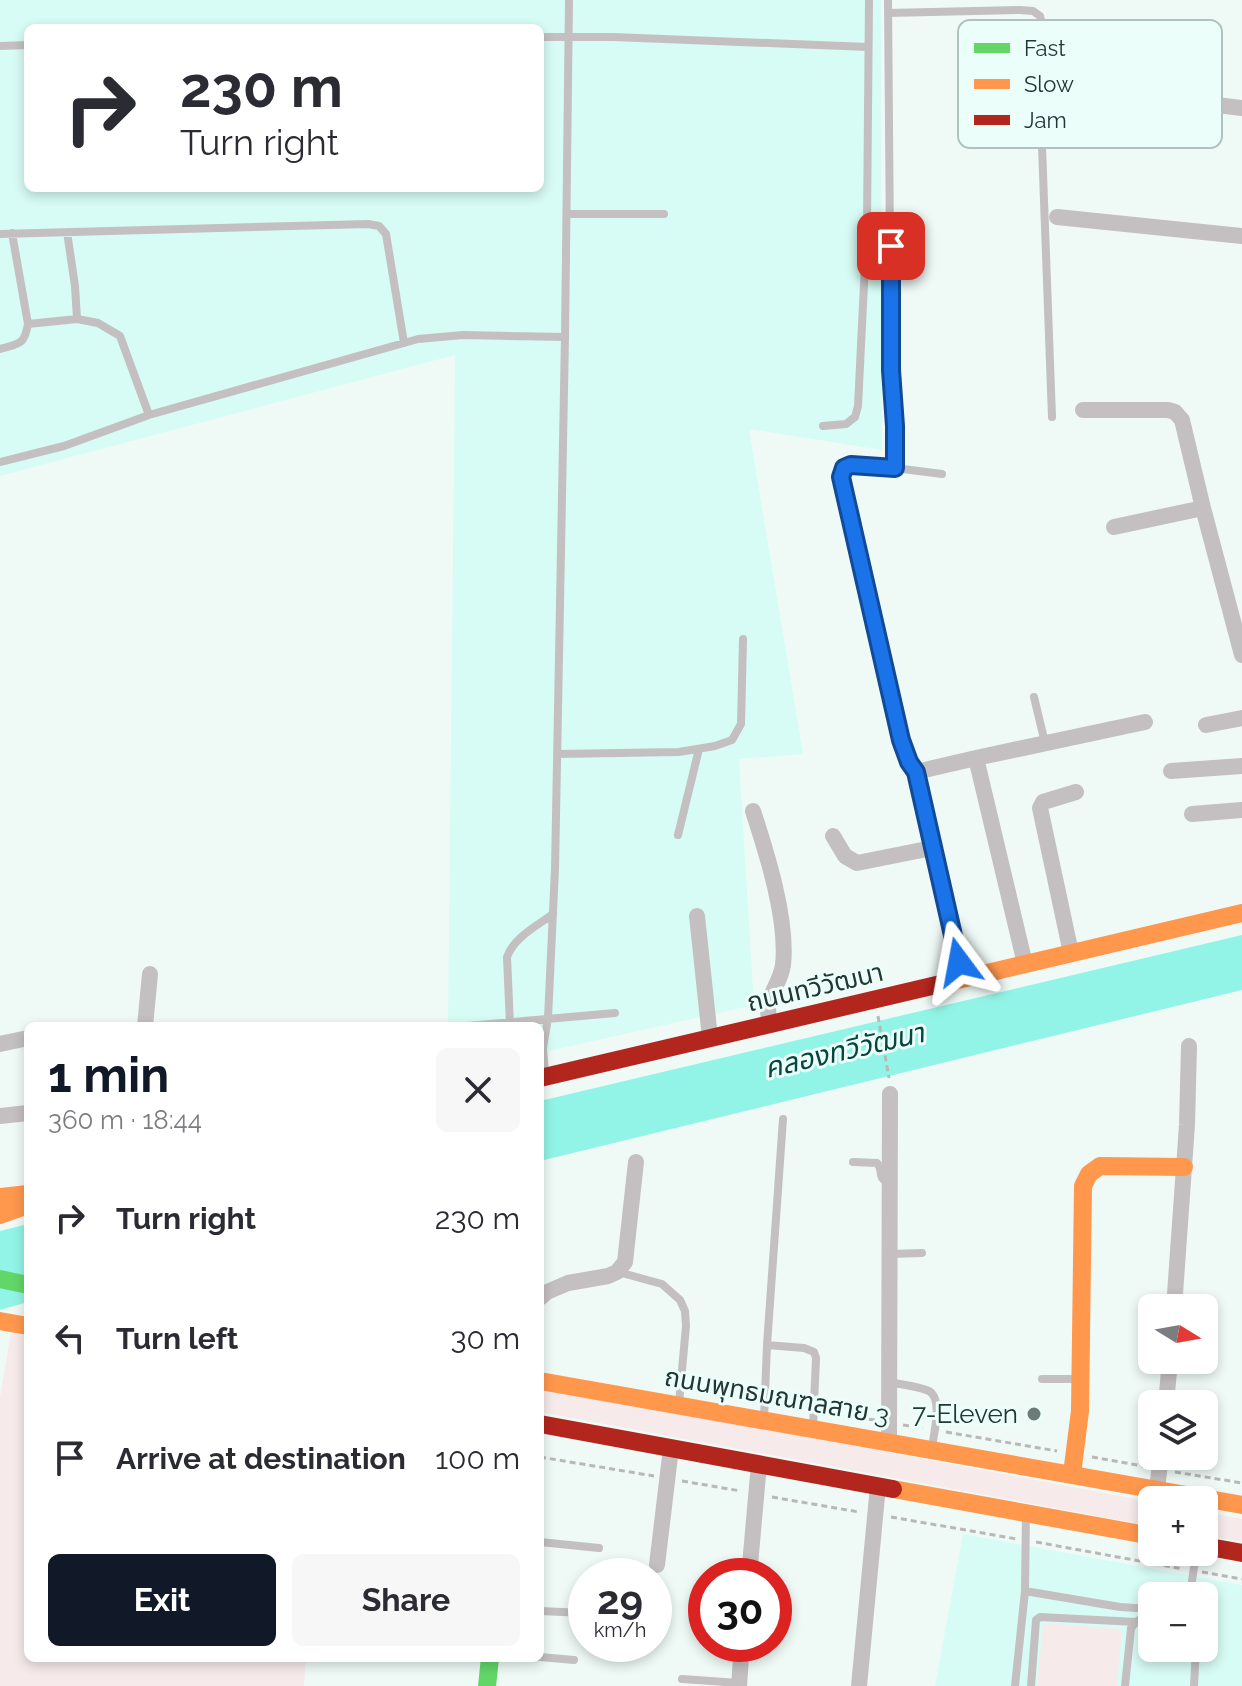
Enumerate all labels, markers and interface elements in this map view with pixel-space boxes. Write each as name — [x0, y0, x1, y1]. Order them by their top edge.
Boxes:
legend — [958, 20, 1222, 148]
text: Fast — [1024, 35, 1066, 61]
text: 230 m — [180, 54, 343, 120]
icon: right — [48, 56, 152, 160]
text: Slow — [1024, 71, 1074, 97]
text: Jam — [1024, 107, 1067, 133]
text: Turn right — [180, 121, 339, 163]
pin — [857, 212, 925, 280]
icon: arrive — [869, 224, 913, 268]
position arrow — [917, 920, 1001, 1004]
street label: ถนนทวีวัฒนา — [744, 957, 886, 1017]
water label: คลองทวีวัฒนา — [761, 1016, 929, 1085]
text: 1 min — [48, 1047, 169, 1103]
button: close — [436, 1048, 520, 1132]
text: 360 m · 18:44 — [48, 1105, 202, 1135]
icon: right — [48, 1196, 92, 1240]
text: Turn right — [116, 1201, 256, 1236]
text: 230 m — [435, 1201, 520, 1236]
north arrow — [1138, 1294, 1218, 1374]
map controls — [1138, 1294, 1218, 1662]
icon: left — [48, 1316, 92, 1360]
text: Turn left — [116, 1321, 238, 1356]
text: 30 m — [450, 1321, 520, 1356]
street label: ถนนพุทธมณฑลสาย 3 — [662, 1361, 892, 1432]
button: layers — [1138, 1390, 1218, 1470]
place label: 7-Eleven — [912, 1399, 1018, 1429]
marker: 7-Eleven — [1025, 1405, 1043, 1423]
icon: arrive — [48, 1436, 92, 1480]
text: Arrive at destination — [116, 1441, 406, 1476]
text: 100 m — [435, 1441, 520, 1476]
button: + — [1138, 1486, 1218, 1566]
button: Exit — [48, 1554, 276, 1646]
button: Share — [292, 1554, 520, 1646]
speed limit sign: 30 — [688, 1558, 792, 1662]
text: 29 — [597, 1576, 643, 1623]
button: − — [1138, 1582, 1218, 1662]
text: km/h — [594, 1618, 646, 1642]

